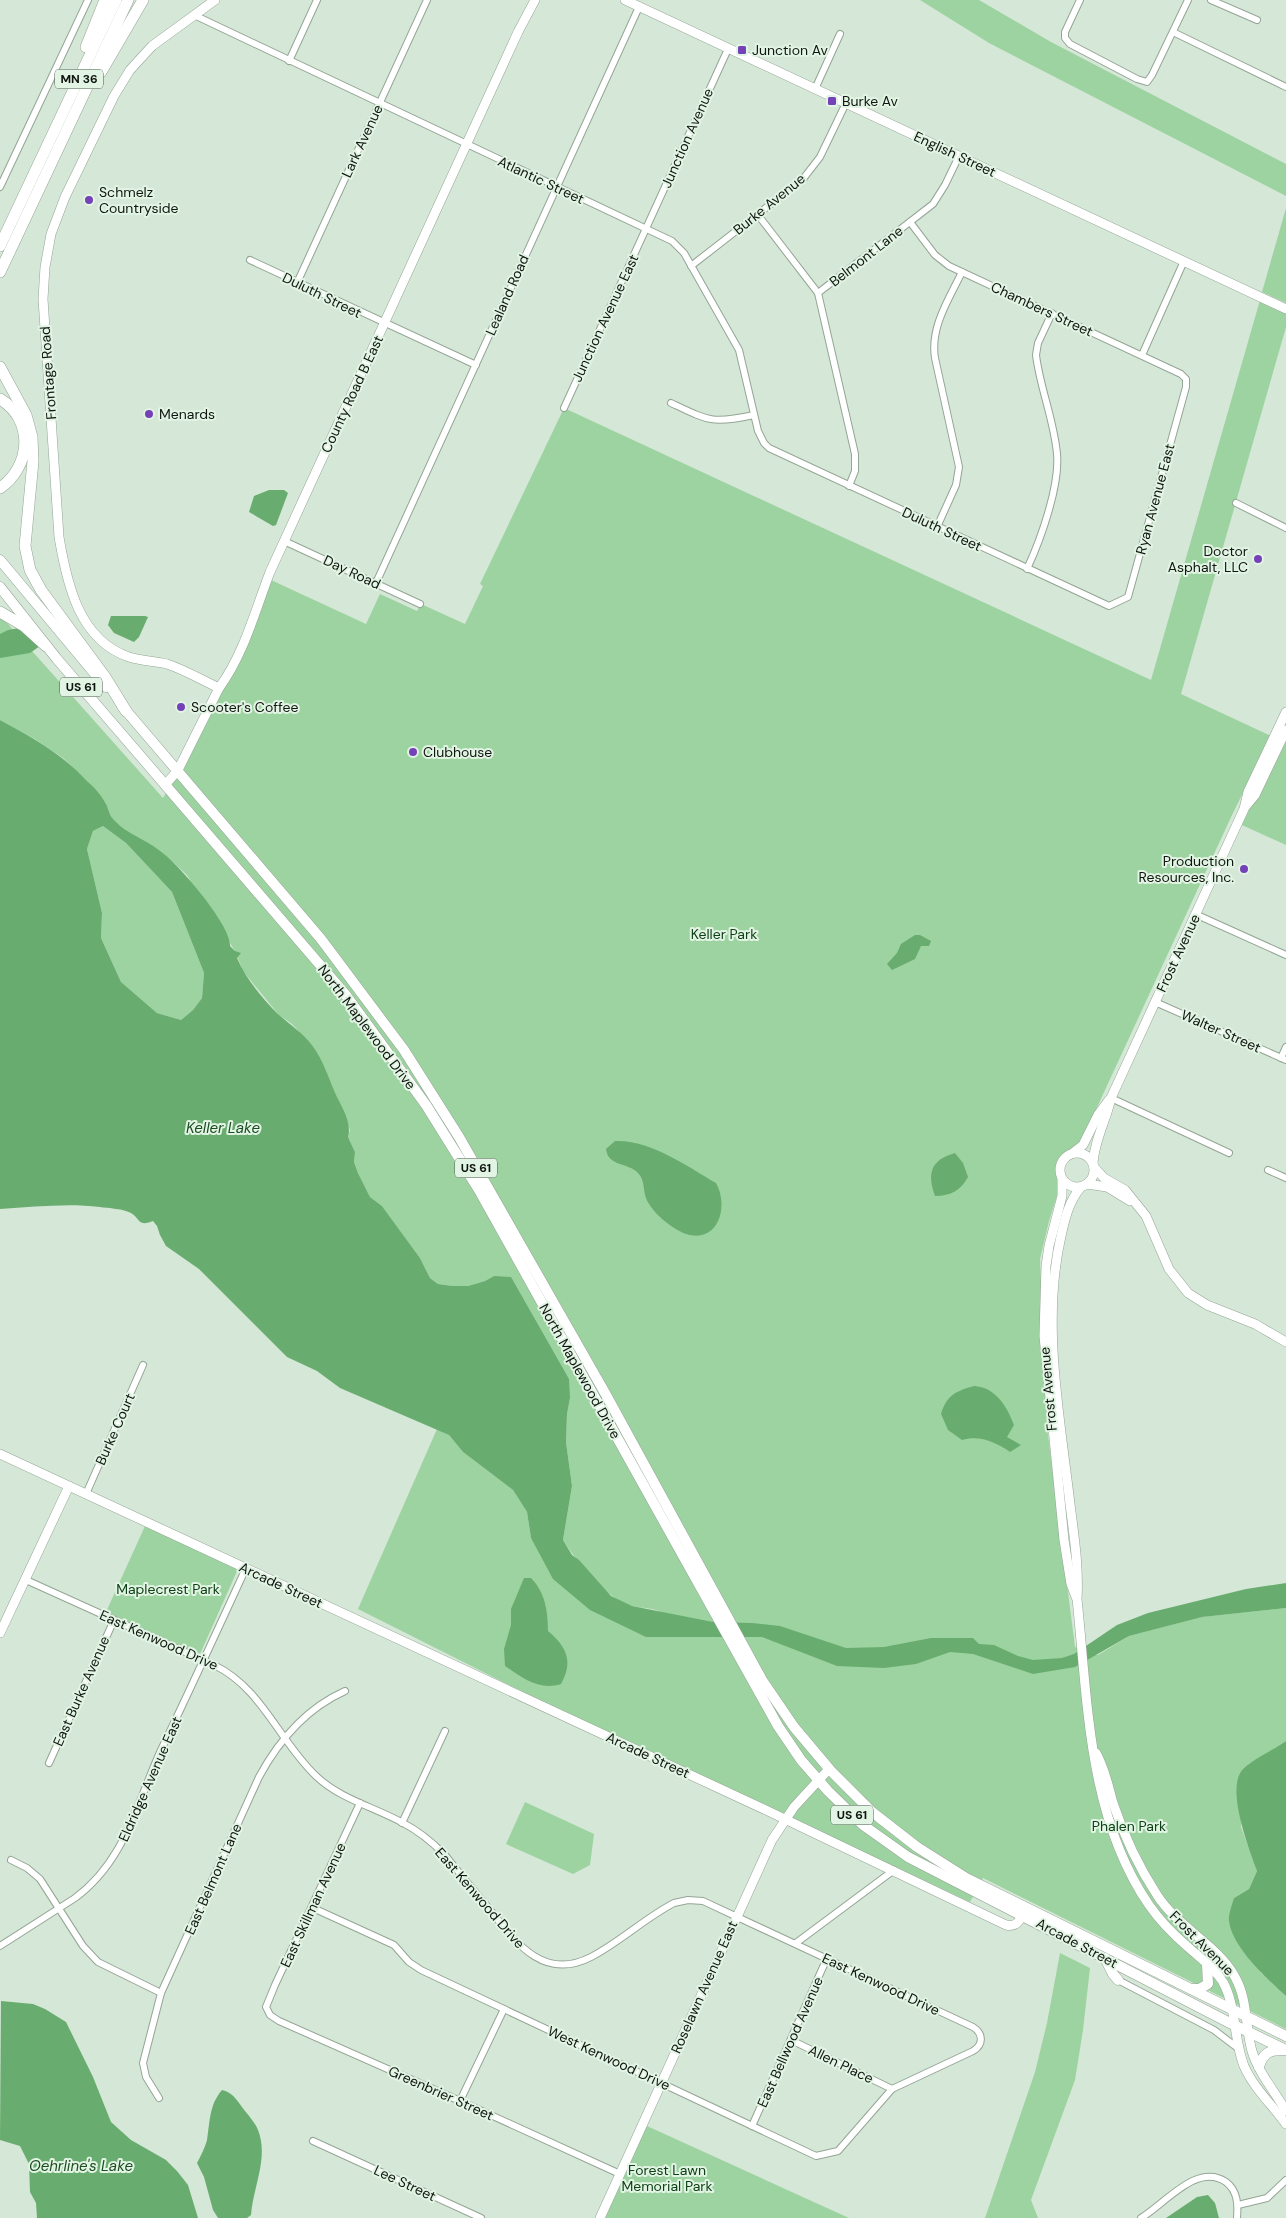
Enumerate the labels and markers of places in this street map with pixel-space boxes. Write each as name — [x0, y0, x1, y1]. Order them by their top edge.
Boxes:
place label: Junction Av — [752, 41, 828, 59]
marker: Junction Av — [736, 44, 748, 56]
place label: Burke Av — [842, 92, 898, 110]
marker: Burke Av — [826, 95, 838, 107]
place label: Schmelz Countryside — [99, 183, 179, 217]
marker: Schmelz Countryside — [83, 194, 95, 206]
place label: Menards — [159, 405, 215, 423]
marker: Menards — [143, 408, 155, 420]
place label: Doctor Asphalt, LLC — [1168, 542, 1248, 576]
marker: Doctor Asphalt, LLC — [1252, 553, 1264, 565]
place label: Scooter's Coffee — [191, 698, 298, 716]
marker: Scooter's Coffee — [175, 701, 187, 713]
place label: Clubhouse — [423, 743, 492, 761]
marker: Clubhouse — [407, 746, 419, 758]
place label: Production Resources, Inc. — [1139, 852, 1234, 886]
marker: Production Resources, Inc. — [1238, 863, 1250, 875]

